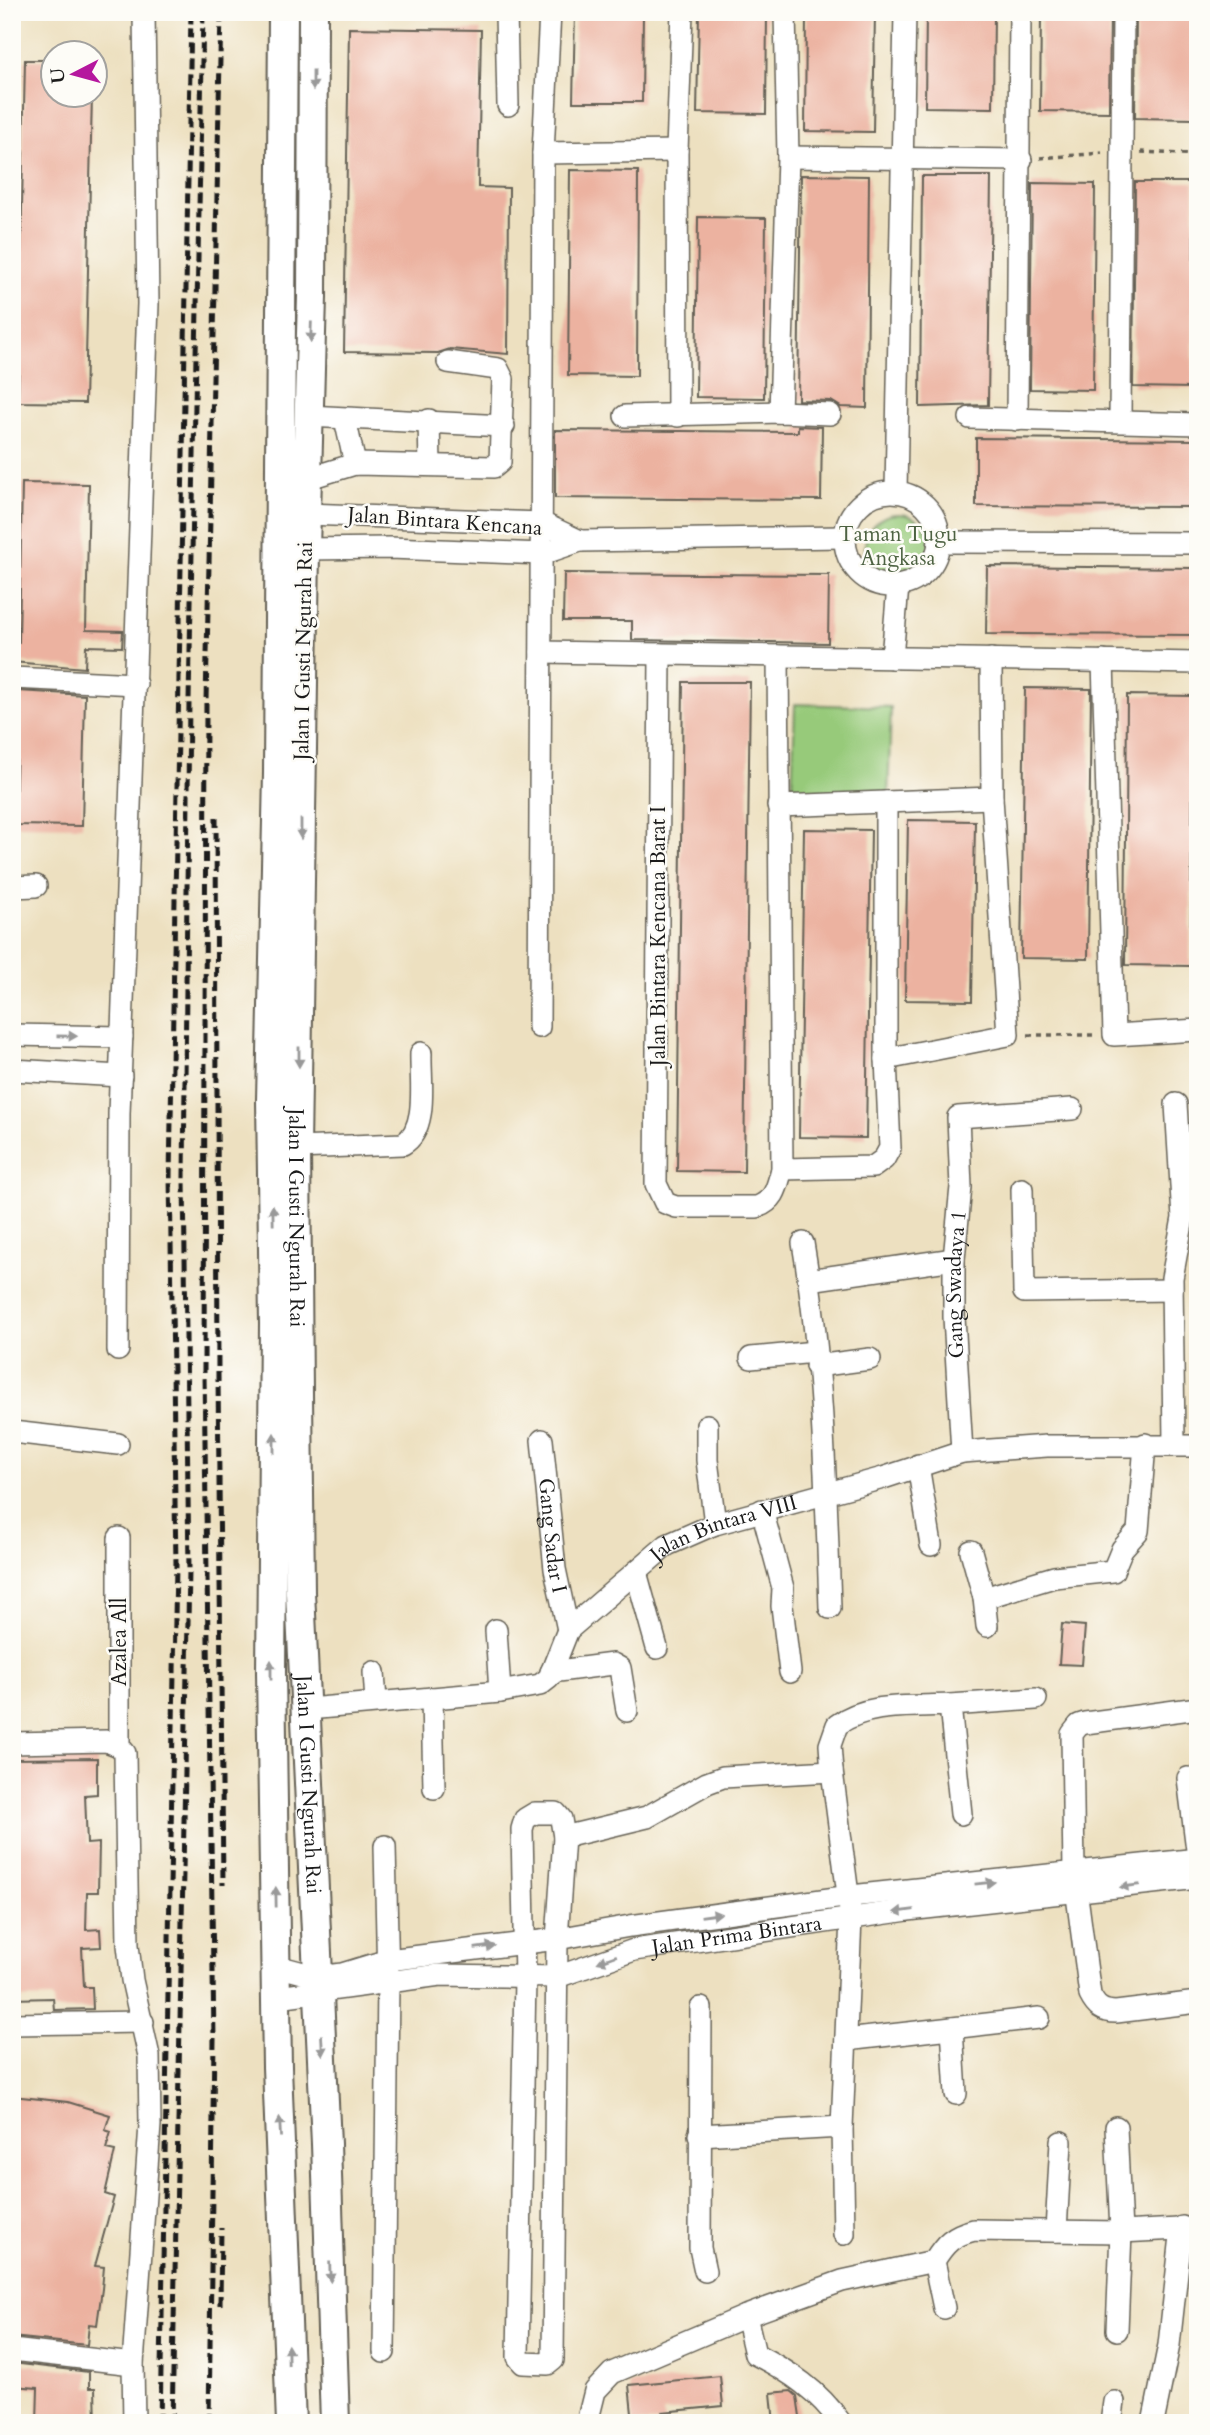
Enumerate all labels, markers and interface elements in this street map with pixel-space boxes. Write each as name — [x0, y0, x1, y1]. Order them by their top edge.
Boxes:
north arrow — [38, 38, 108, 108]
text: U — [44, 66, 72, 85]
one-way arrow — [307, 70, 319, 92]
one-way arrow — [305, 322, 316, 344]
street label: Jalan Bintara Kencana — [344, 500, 543, 543]
park label: Taman Tugu Angkasa — [838, 520, 958, 573]
street label: Jalan I Gusti Ngurah Rai — [287, 541, 320, 764]
street label: Jalan Bintara Kencana Barat I — [644, 806, 673, 1069]
one-way arrow — [295, 819, 306, 841]
one-way arrow — [56, 1030, 78, 1042]
one-way arrow — [293, 1046, 305, 1068]
street label: Jalan I Gusti Ngurah Rai — [281, 1105, 311, 1328]
one-way arrow — [267, 1204, 279, 1226]
street label: Gang Swadaya 1 — [940, 1209, 974, 1359]
one-way arrow — [268, 1431, 280, 1453]
street label: Gang Sadar I — [531, 1477, 574, 1596]
street label: Jalan Bintara VIII — [642, 1488, 800, 1570]
street label: Azalea All — [105, 1598, 134, 1686]
one-way arrow — [265, 1659, 277, 1681]
street label: Jalan I Gusti Ngurah Rai — [289, 1672, 328, 1895]
one-way arrow — [974, 1878, 996, 1889]
one-way arrow — [1119, 1881, 1141, 1892]
one-way arrow — [270, 1886, 282, 1908]
one-way arrow — [893, 1905, 915, 1916]
street label: Jalan Prima Bintara — [647, 1909, 824, 1963]
one-way arrow — [700, 1909, 722, 1920]
one-way arrow — [475, 1942, 497, 1953]
one-way arrow — [597, 1954, 618, 1965]
one-way arrow — [316, 2034, 327, 2056]
one-way arrow — [275, 2116, 286, 2138]
one-way arrow — [325, 2262, 336, 2284]
one-way arrow — [282, 2343, 293, 2365]

